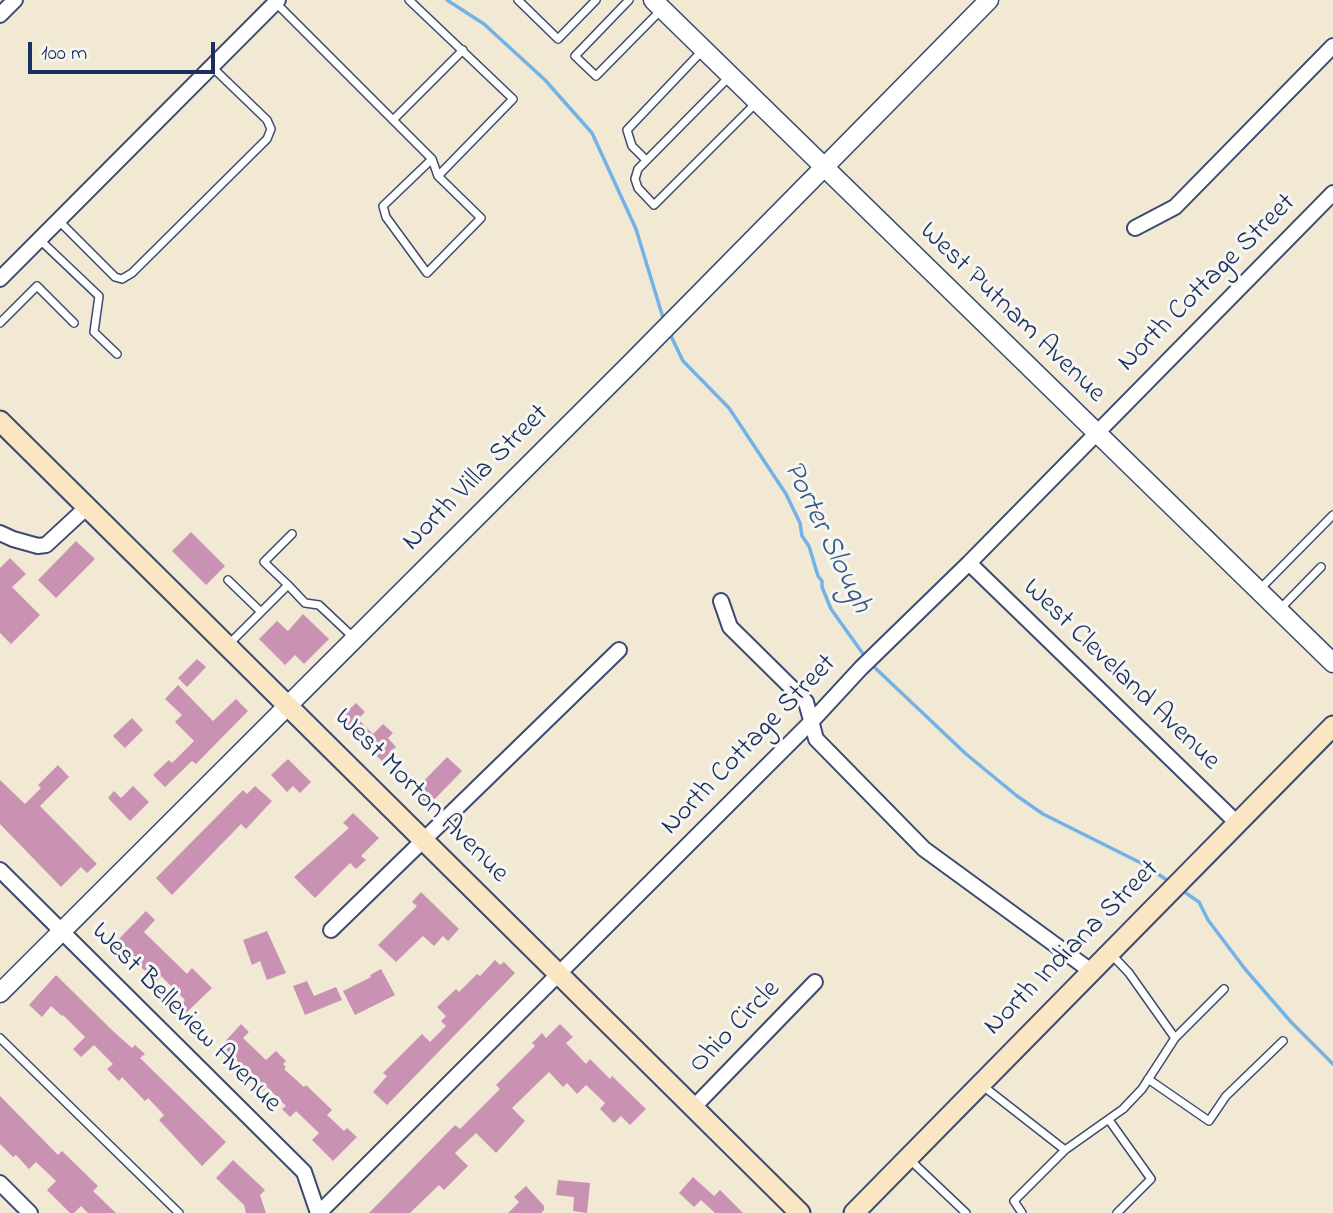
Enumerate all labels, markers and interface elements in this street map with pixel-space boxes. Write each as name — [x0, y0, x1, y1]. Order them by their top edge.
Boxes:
scale bar — [32, 28, 219, 72]
text: 100 m — [41, 39, 87, 69]
street label: North Cottage Street — [1112, 188, 1304, 380]
street label: West Putnam Avenue — [911, 216, 1111, 412]
street label: North Villa Street — [397, 399, 557, 559]
water label: Porter Slough — [773, 456, 877, 620]
street label: West Cleveland Avenue — [1014, 573, 1226, 779]
street label: North Cottage Street — [655, 649, 845, 843]
street label: West Morton Avenue — [326, 703, 514, 891]
street label: North Indiana Street — [978, 854, 1168, 1044]
street label: West Belleview Avenue — [83, 917, 287, 1121]
street label: Ohio Circle — [683, 974, 789, 1082]

